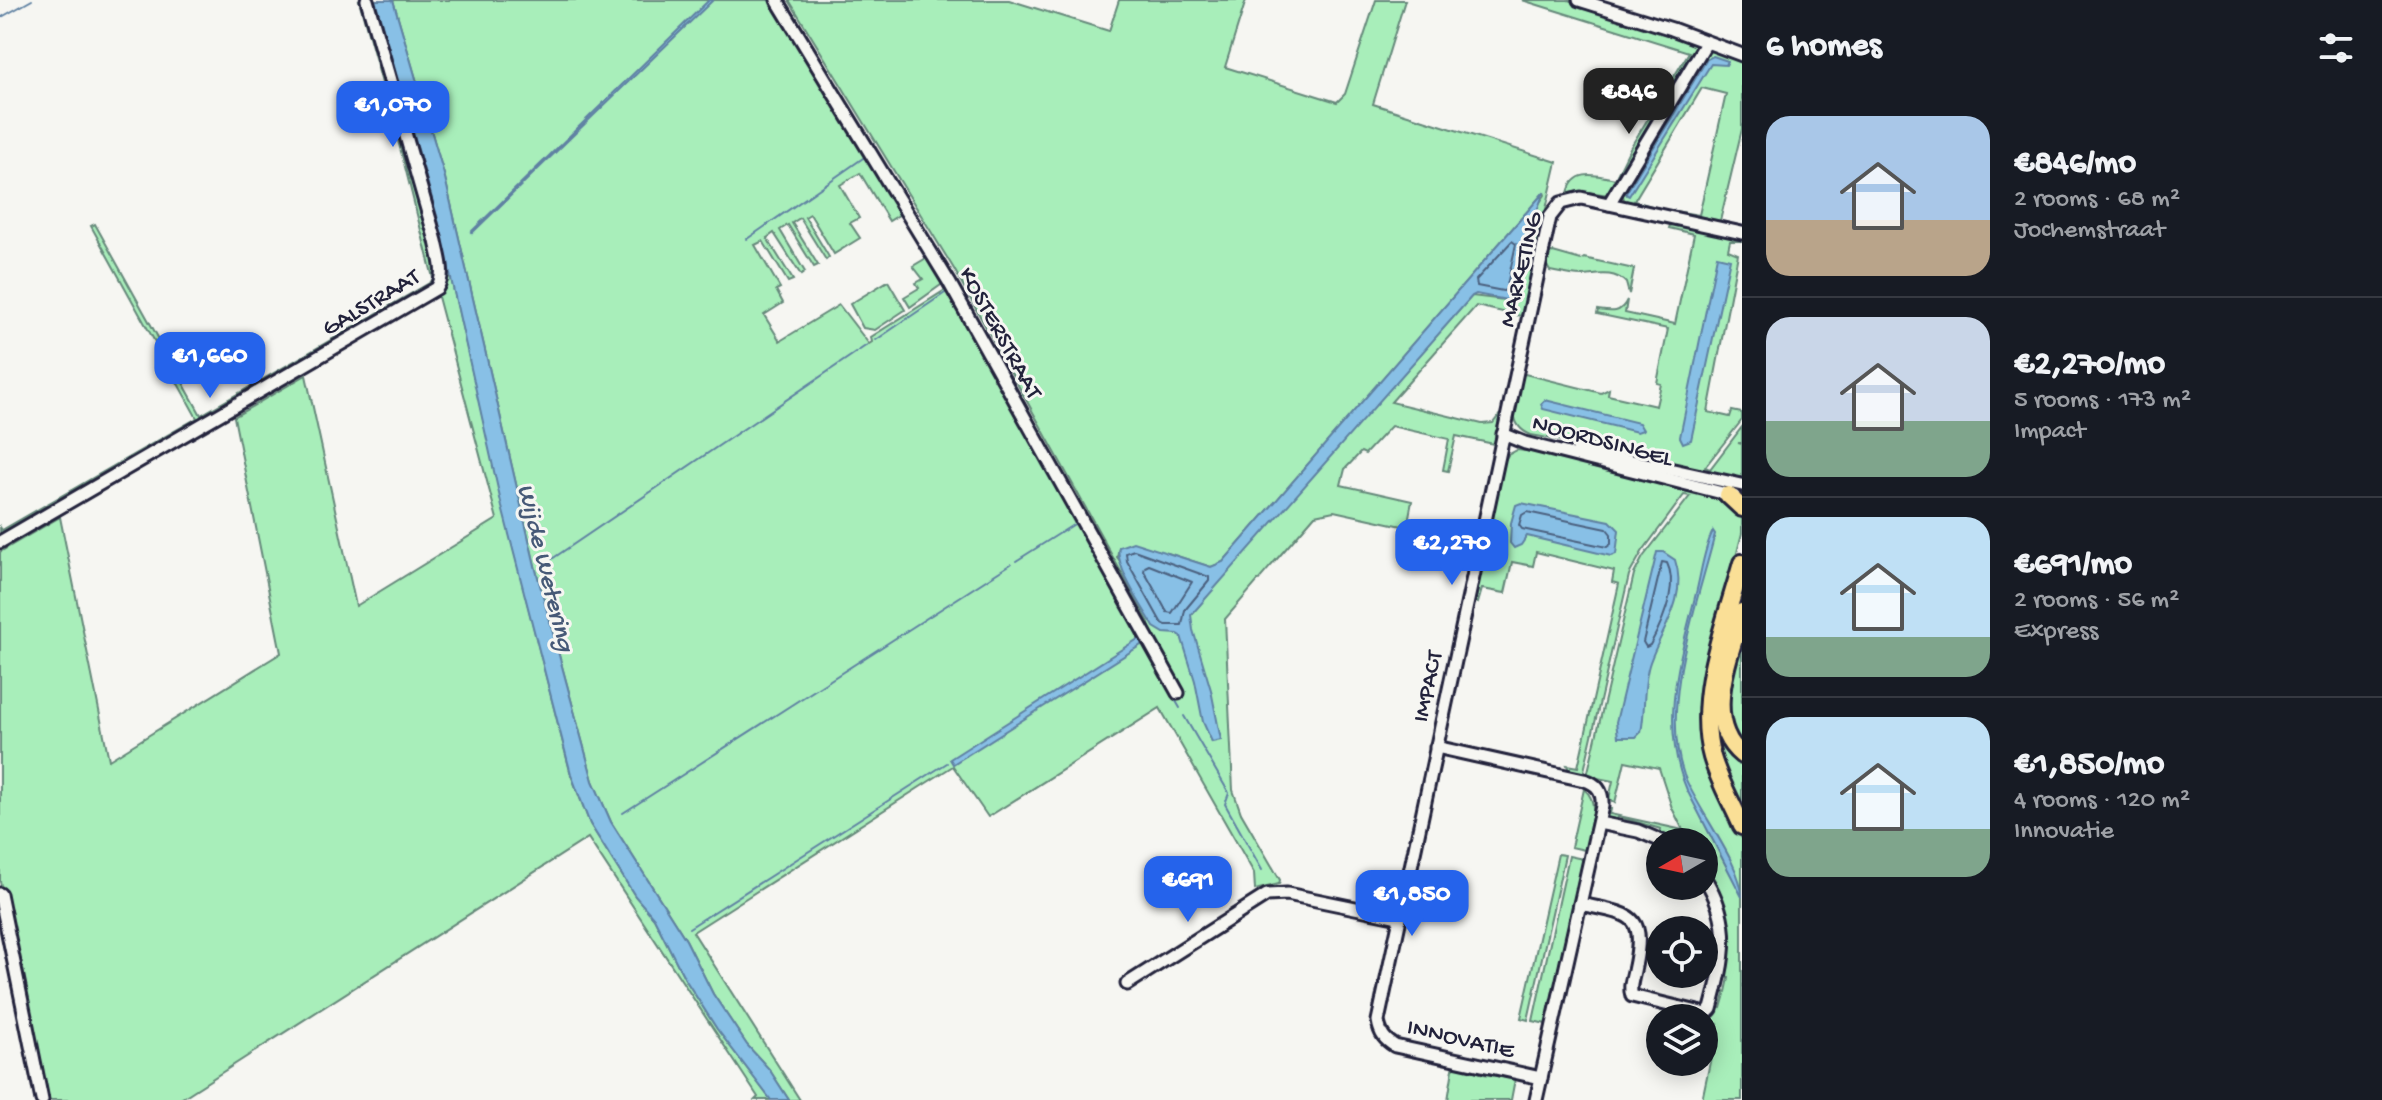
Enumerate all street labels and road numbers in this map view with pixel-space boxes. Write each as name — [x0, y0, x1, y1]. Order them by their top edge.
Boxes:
street label: MARKETING — [1494, 209, 1551, 330]
street label: GALSTRAAT — [318, 263, 427, 344]
street label: KOSTERSTRAAT — [951, 263, 1048, 406]
street label: NOORDSINGEL — [1529, 410, 1677, 475]
street label: IMPACT — [1408, 647, 1451, 725]
street label: INNOVATIE — [1404, 1014, 1518, 1067]

